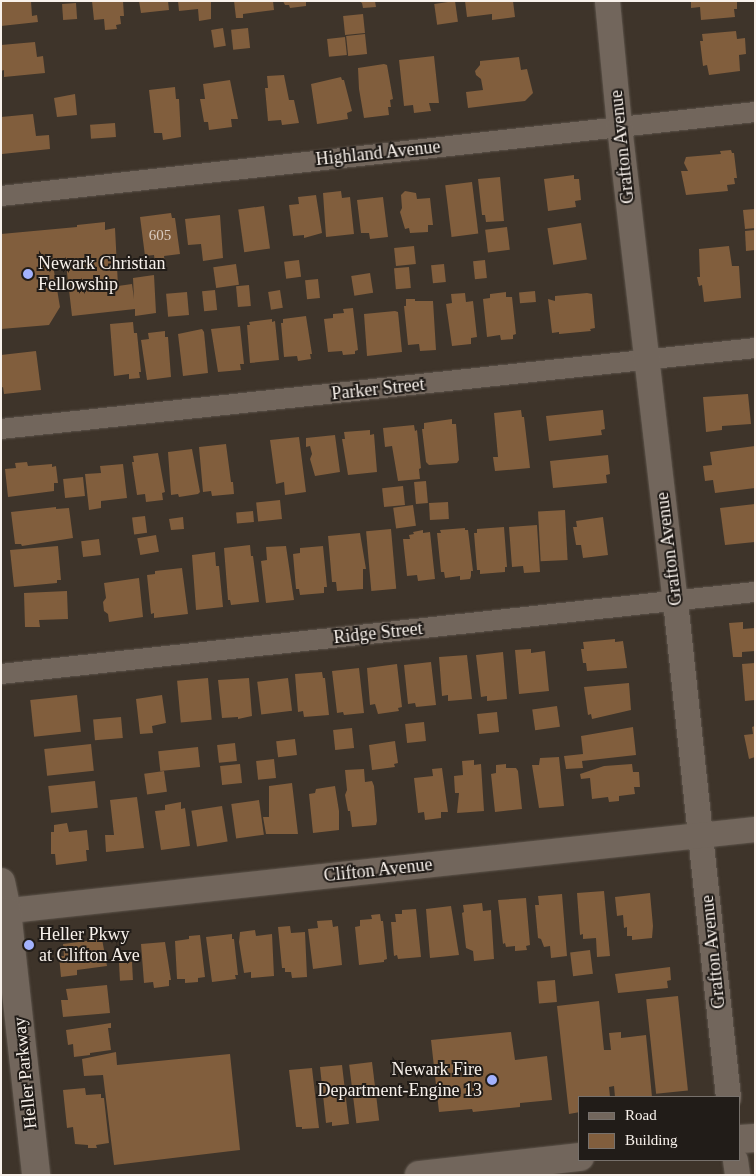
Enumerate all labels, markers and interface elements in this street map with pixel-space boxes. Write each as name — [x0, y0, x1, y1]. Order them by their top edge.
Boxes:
street label: Grafton Avenue — [605, 89, 639, 205]
street label: Highland Avenue — [314, 136, 442, 170]
house number: 605 — [149, 227, 171, 245]
place label: Newark Christian Fellowship — [38, 253, 165, 296]
marker: Newark Christian Fellowship — [22, 268, 34, 280]
street label: Parker Street — [330, 373, 426, 405]
street label: Grafton Avenue — [651, 491, 687, 607]
street label: Ridge Street — [332, 618, 424, 648]
street label: Clifton Avenue — [322, 854, 434, 886]
street label: Grafton Avenue — [696, 894, 730, 1010]
place label: Heller Pkwy at Clifton Ave — [39, 924, 141, 966]
marker: Heller Pkwy at Clifton Ave — [23, 939, 35, 951]
street label: Heller Parkway — [8, 1016, 42, 1130]
place label: Newark Fire Department-Engine 13 — [318, 1059, 482, 1102]
marker: Newark Fire Department-Engine 13 — [486, 1074, 498, 1086]
legend — [578, 1096, 741, 1161]
text: Road — [625, 1107, 657, 1123]
text: Building — [625, 1132, 678, 1148]

